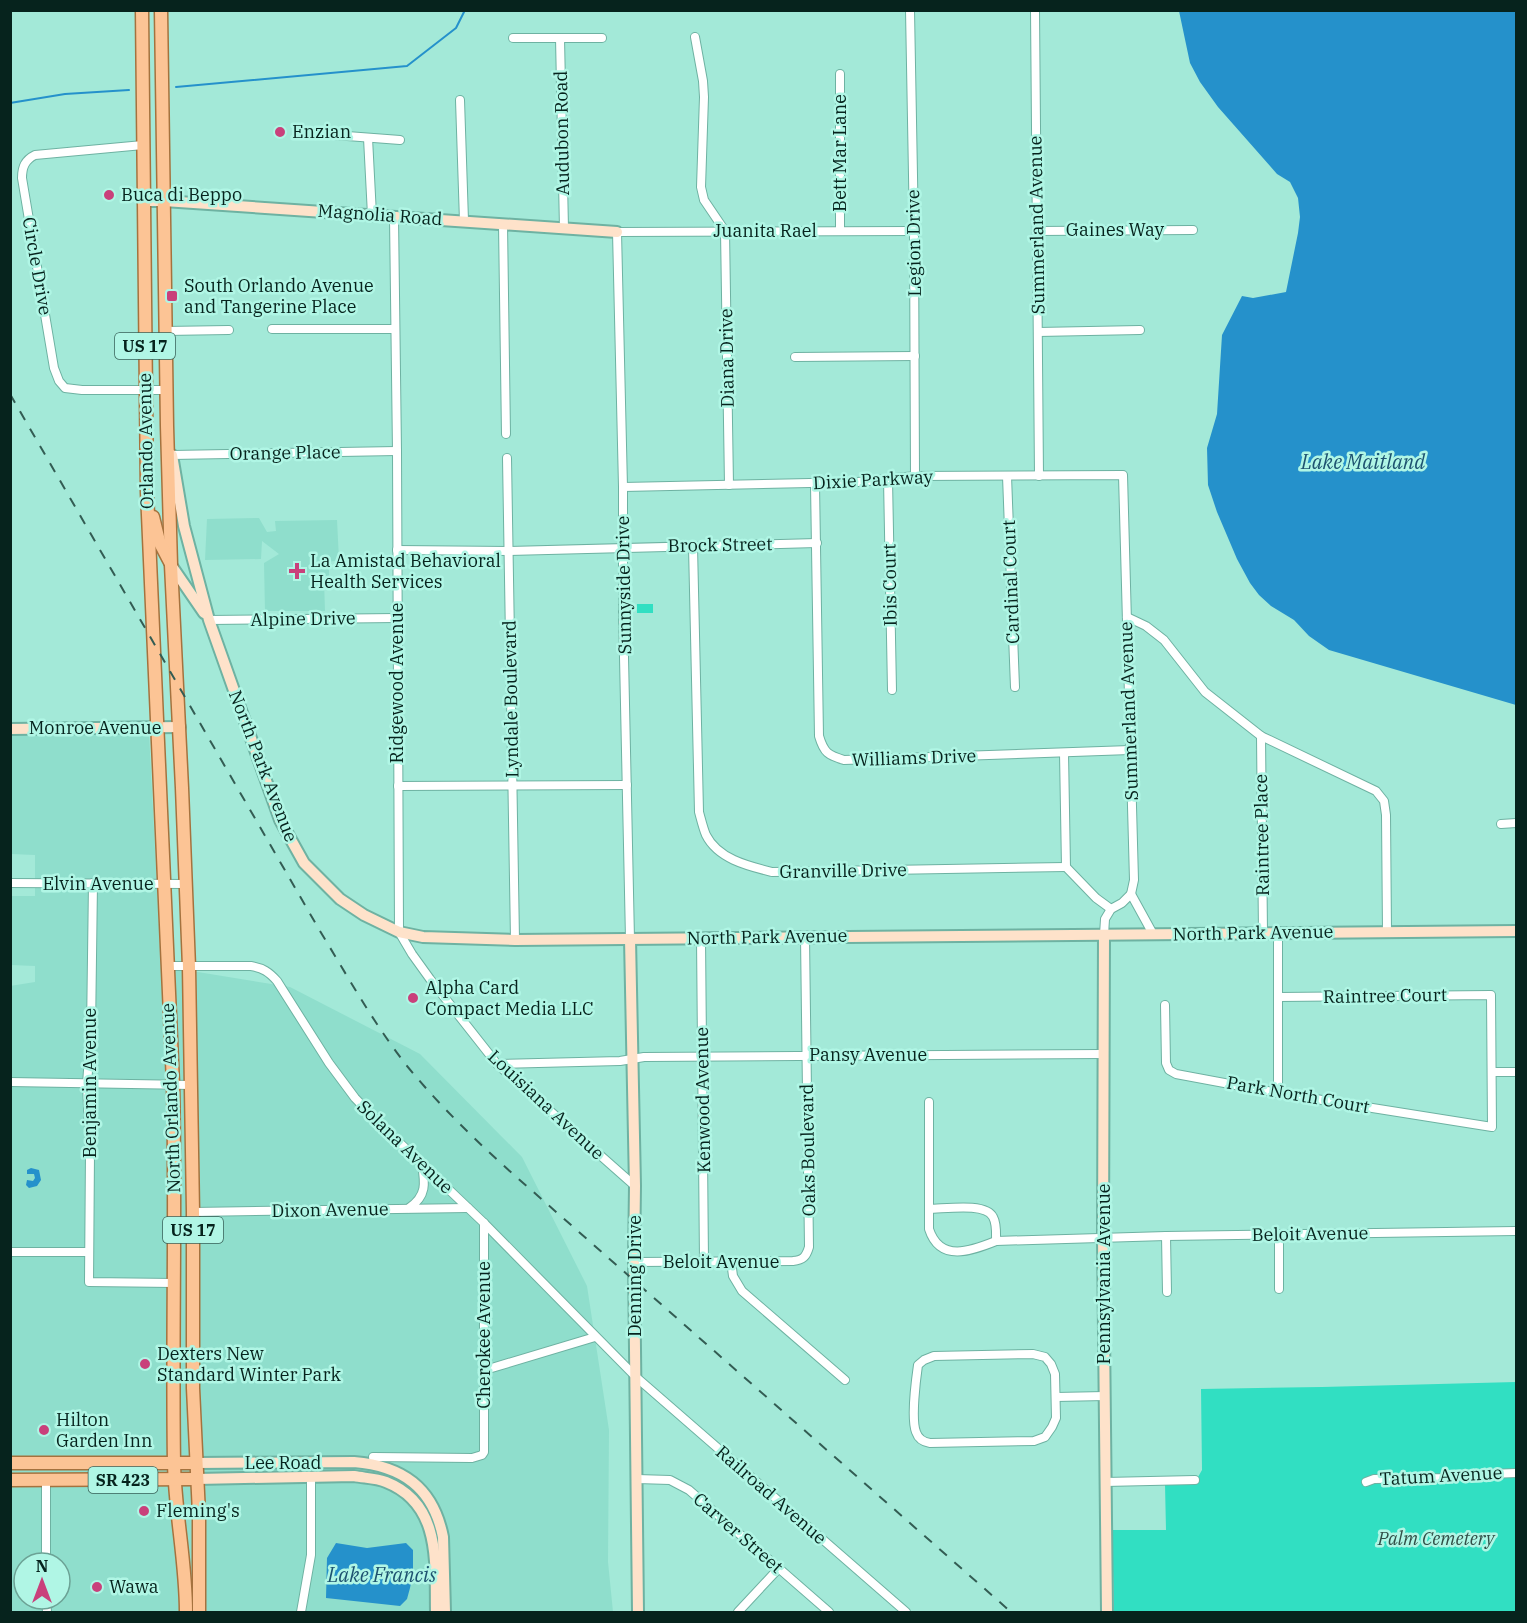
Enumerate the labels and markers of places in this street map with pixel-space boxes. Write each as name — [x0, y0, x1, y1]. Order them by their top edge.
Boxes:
place label: Enzian — [292, 120, 351, 143]
marker: Enzian — [273, 125, 287, 139]
place label: Buca di Beppo — [121, 183, 242, 206]
marker: Buca di Beppo — [102, 188, 116, 202]
place label: South Orlando Avenue and Tangerine Place — [184, 274, 374, 318]
marker: South Orlando Avenue and Tangerine Place — [165, 289, 179, 303]
place label: La Amistad Behavioral Health Services — [310, 549, 501, 593]
marker: La Amistad Behavioral Health Services — [288, 562, 306, 580]
place label: Alpha Card Compact Media LLC — [425, 976, 594, 1020]
marker: Alpha Card Compact Media LLC — [406, 991, 420, 1005]
place label: Dexters New Standard Winter Park — [157, 1342, 341, 1386]
marker: Dexters New Standard Winter Park — [138, 1357, 152, 1371]
place label: Hilton Garden Inn — [56, 1408, 152, 1452]
marker: Hilton Garden Inn — [37, 1423, 51, 1437]
place label: Fleming's — [156, 1499, 240, 1522]
marker: Fleming's — [137, 1504, 151, 1518]
place label: Wawa — [109, 1575, 159, 1598]
marker: Wawa — [90, 1580, 104, 1594]

